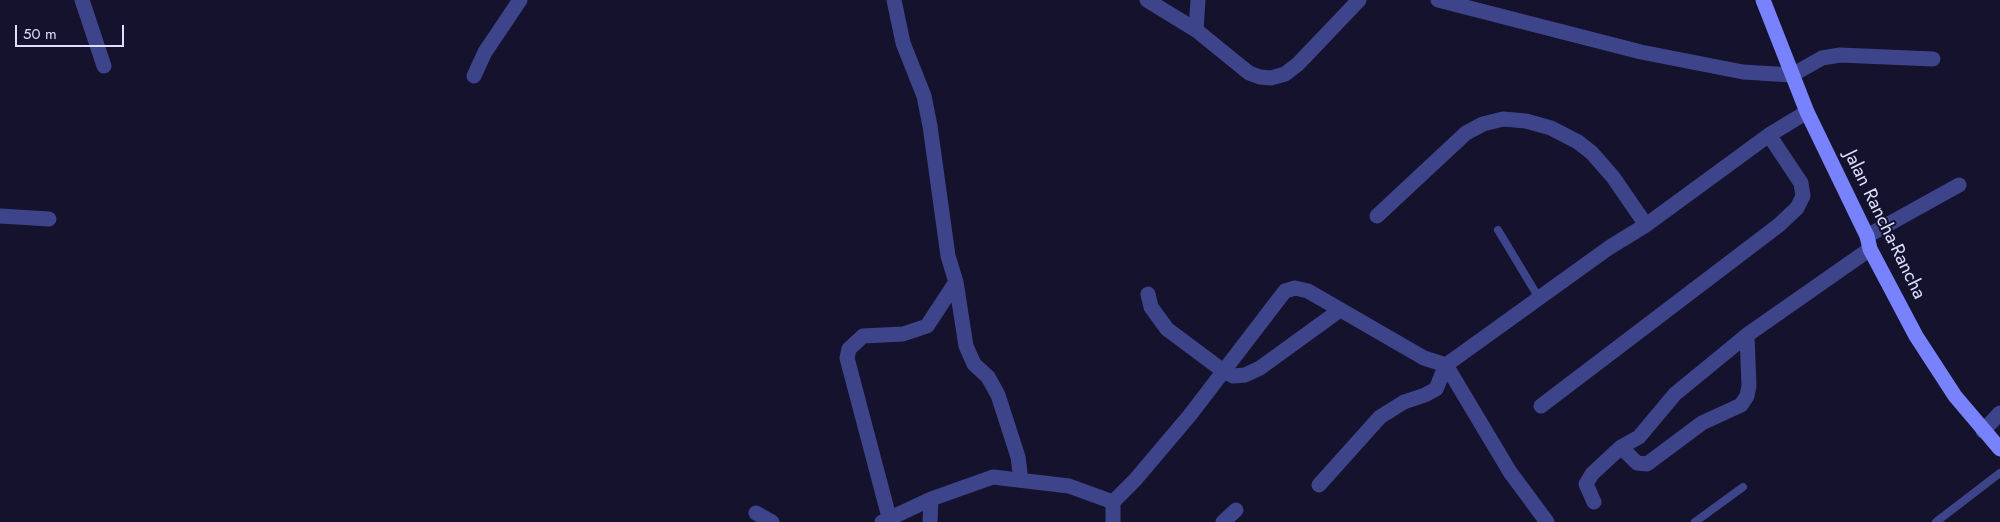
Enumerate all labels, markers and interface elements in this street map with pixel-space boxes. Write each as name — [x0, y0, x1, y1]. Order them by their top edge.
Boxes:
scale bar — [18, 15, 126, 47]
text: 50 m — [23, 23, 57, 45]
street label: Jalan Rancha-Rancha — [1838, 147, 1930, 303]

